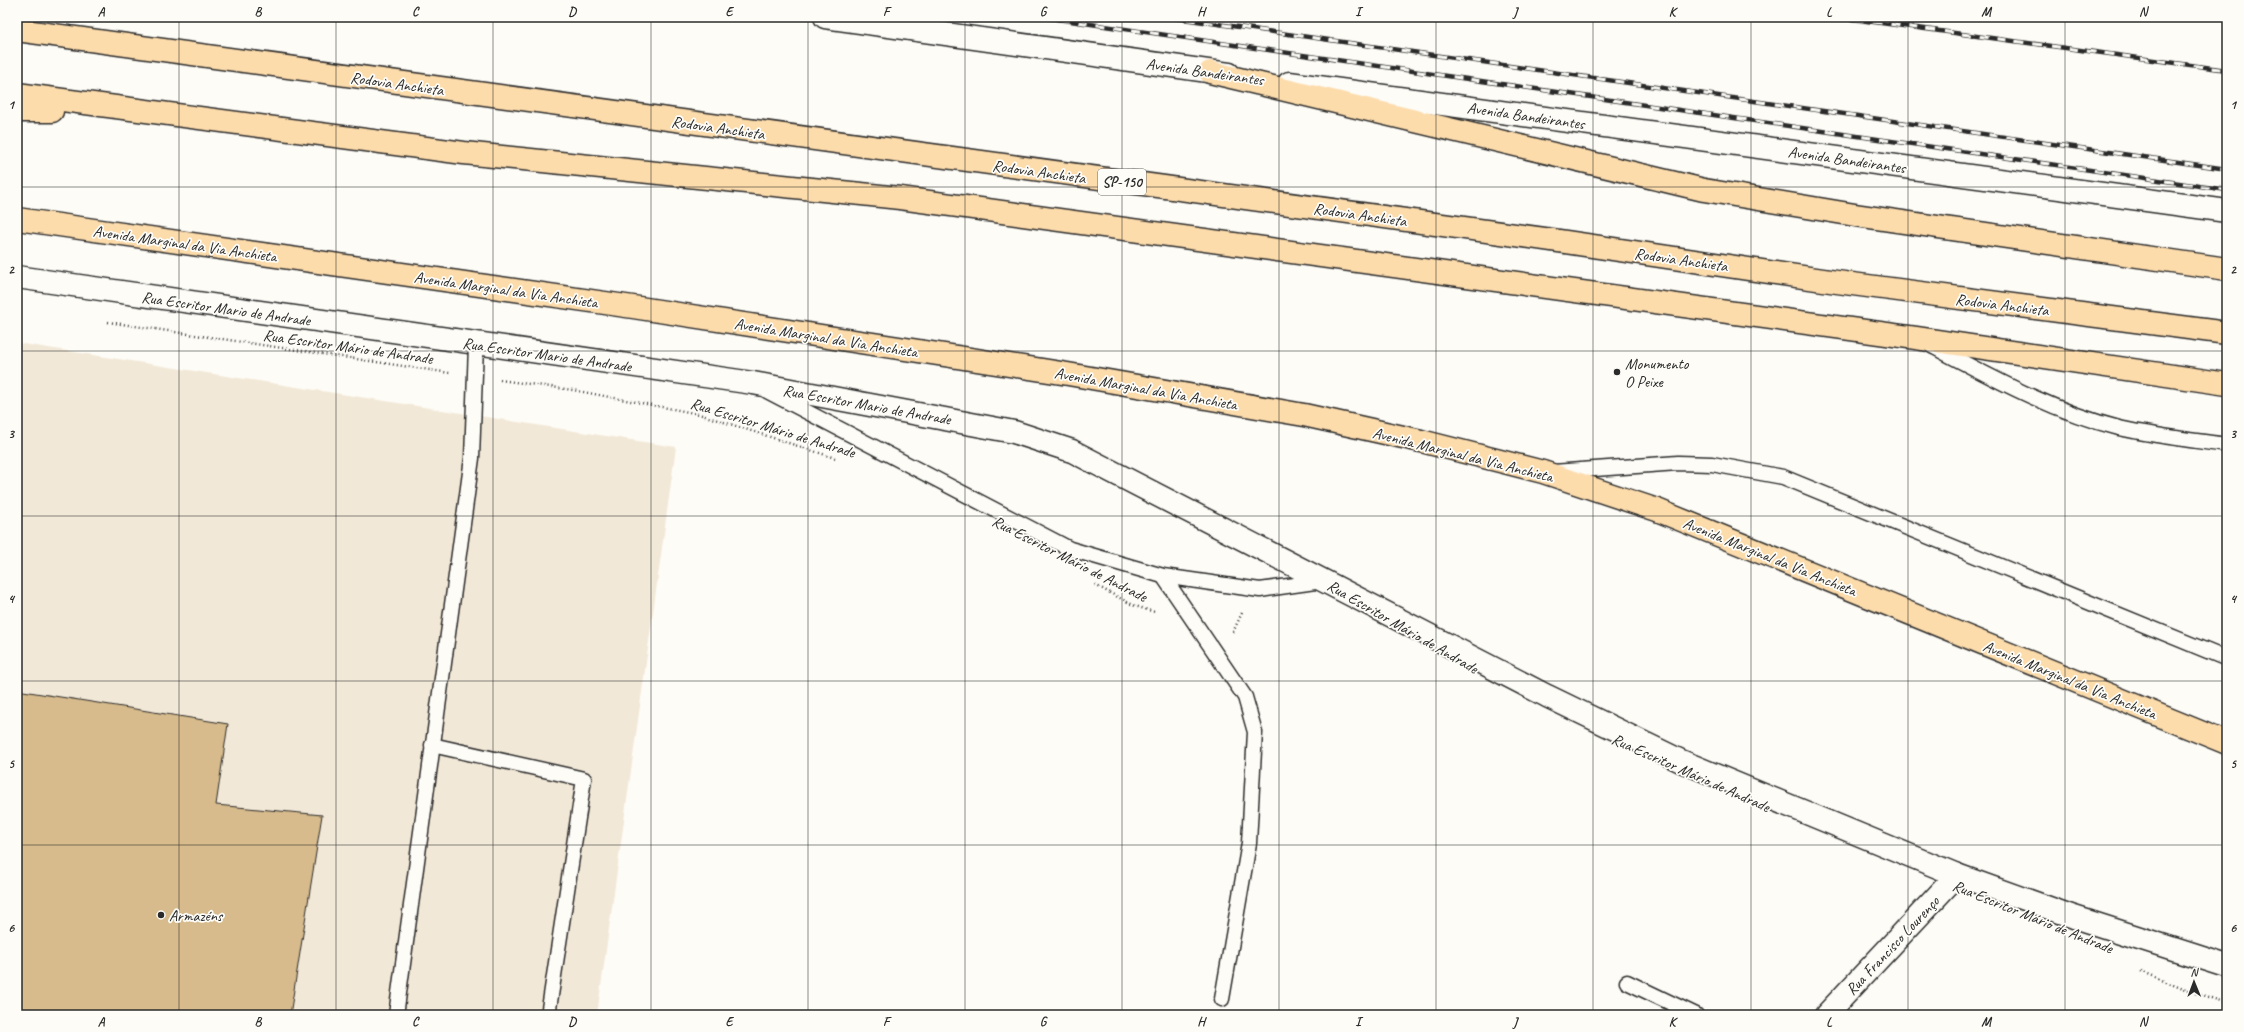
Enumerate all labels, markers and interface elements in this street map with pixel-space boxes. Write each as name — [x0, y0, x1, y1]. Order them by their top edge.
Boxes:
text: A — [98, 4, 106, 20]
text: B — [255, 4, 263, 20]
text: C — [412, 4, 420, 20]
text: D — [568, 4, 577, 20]
text: E — [726, 4, 735, 20]
text: F — [883, 4, 892, 20]
text: G — [1040, 4, 1048, 20]
text: H — [1197, 4, 1207, 20]
text: I — [1355, 4, 1364, 20]
text: J — [1512, 4, 1519, 20]
text: K — [1669, 4, 1679, 20]
text: L — [1826, 4, 1833, 20]
text: M — [1981, 4, 1992, 20]
text: N — [2139, 4, 2150, 20]
street label: Avenida Bandeirantes — [1145, 54, 1266, 90]
street label: Rodovia Anchieta — [349, 68, 446, 101]
text: 1 — [8, 97, 16, 113]
text: 1 — [2230, 97, 2238, 113]
street label: Avenida Bandeirantes — [1466, 98, 1587, 134]
street label: Rodovia Anchieta — [670, 112, 767, 145]
street label: Avenida Bandeirantes — [1787, 142, 1908, 178]
street label: Rodovia Anchieta — [991, 156, 1088, 189]
road number: SP-150 — [1098, 169, 1146, 195]
street label: Rodovia Anchieta — [1312, 199, 1409, 232]
street label: Avenida Marginal da Via Anchieta — [92, 221, 279, 267]
street label: Rodovia Anchieta — [1633, 244, 1730, 277]
text: 2 — [8, 262, 15, 278]
text: 2 — [2230, 262, 2237, 278]
street label: Avenida Marginal da Via Anchieta — [413, 267, 600, 313]
street label: Rua Escritor Mario de Andrade — [140, 287, 313, 331]
street label: Rodovia Anchieta — [1954, 289, 2051, 321]
street label: Avenida Marginal da Via Anchieta — [733, 314, 920, 363]
street label: Rua Escritor Mário de Andrade — [262, 325, 436, 369]
street label: Rua Escritor Mario de Andrade — [461, 333, 634, 377]
place label: Monumento O Peixe — [1625, 354, 1690, 392]
street label: Avenida Marginal da Via Anchieta — [1053, 363, 1240, 415]
marker: Monumento O Peixe — [1612, 367, 1622, 377]
street label: Rua Escritor Mario de Andrade — [781, 380, 954, 430]
street label: Rua Escritor Mário de Andrade — [688, 393, 859, 463]
street label: Avenida Marginal da Via Anchieta — [1371, 423, 1556, 487]
text: 3 — [8, 426, 15, 442]
text: 3 — [2230, 426, 2237, 442]
street label: Rua Escritor Mário de Andrade — [989, 511, 1152, 607]
street label: Avenida Marginal da Via Anchieta — [1680, 513, 1860, 601]
street label: Rua Escritor Mário de Andrade — [1323, 575, 1483, 679]
text: 4 — [8, 591, 16, 607]
text: 4 — [2230, 591, 2238, 607]
street label: Avenida Marginal da Via Anchieta — [1980, 636, 2160, 724]
street label: Rua Escritor Mário de Andrade — [1608, 729, 1774, 818]
text: 5 — [8, 756, 15, 772]
text: 5 — [2230, 756, 2237, 772]
street label: Rua Escritor Mário de Andrade — [1950, 876, 2117, 959]
street label: Rua Francisco Lourenço — [1842, 891, 1945, 1000]
place label: Armazéns — [169, 906, 224, 926]
marker: Armazéns — [156, 910, 166, 920]
text: 6 — [8, 920, 15, 936]
text: 6 — [2230, 920, 2237, 936]
north arrow — [2174, 962, 2214, 1002]
text: N — [2190, 965, 2200, 979]
text: A — [98, 1014, 106, 1030]
text: B — [255, 1014, 263, 1030]
text: C — [412, 1014, 420, 1030]
text: D — [568, 1014, 577, 1030]
text: E — [726, 1014, 735, 1030]
text: F — [883, 1014, 892, 1030]
text: G — [1040, 1014, 1048, 1030]
text: H — [1197, 1014, 1207, 1030]
text: I — [1355, 1014, 1364, 1030]
text: J — [1512, 1014, 1519, 1030]
text: K — [1669, 1014, 1679, 1030]
text: L — [1826, 1014, 1833, 1030]
text: M — [1981, 1014, 1992, 1030]
text: N — [2139, 1014, 2150, 1030]

